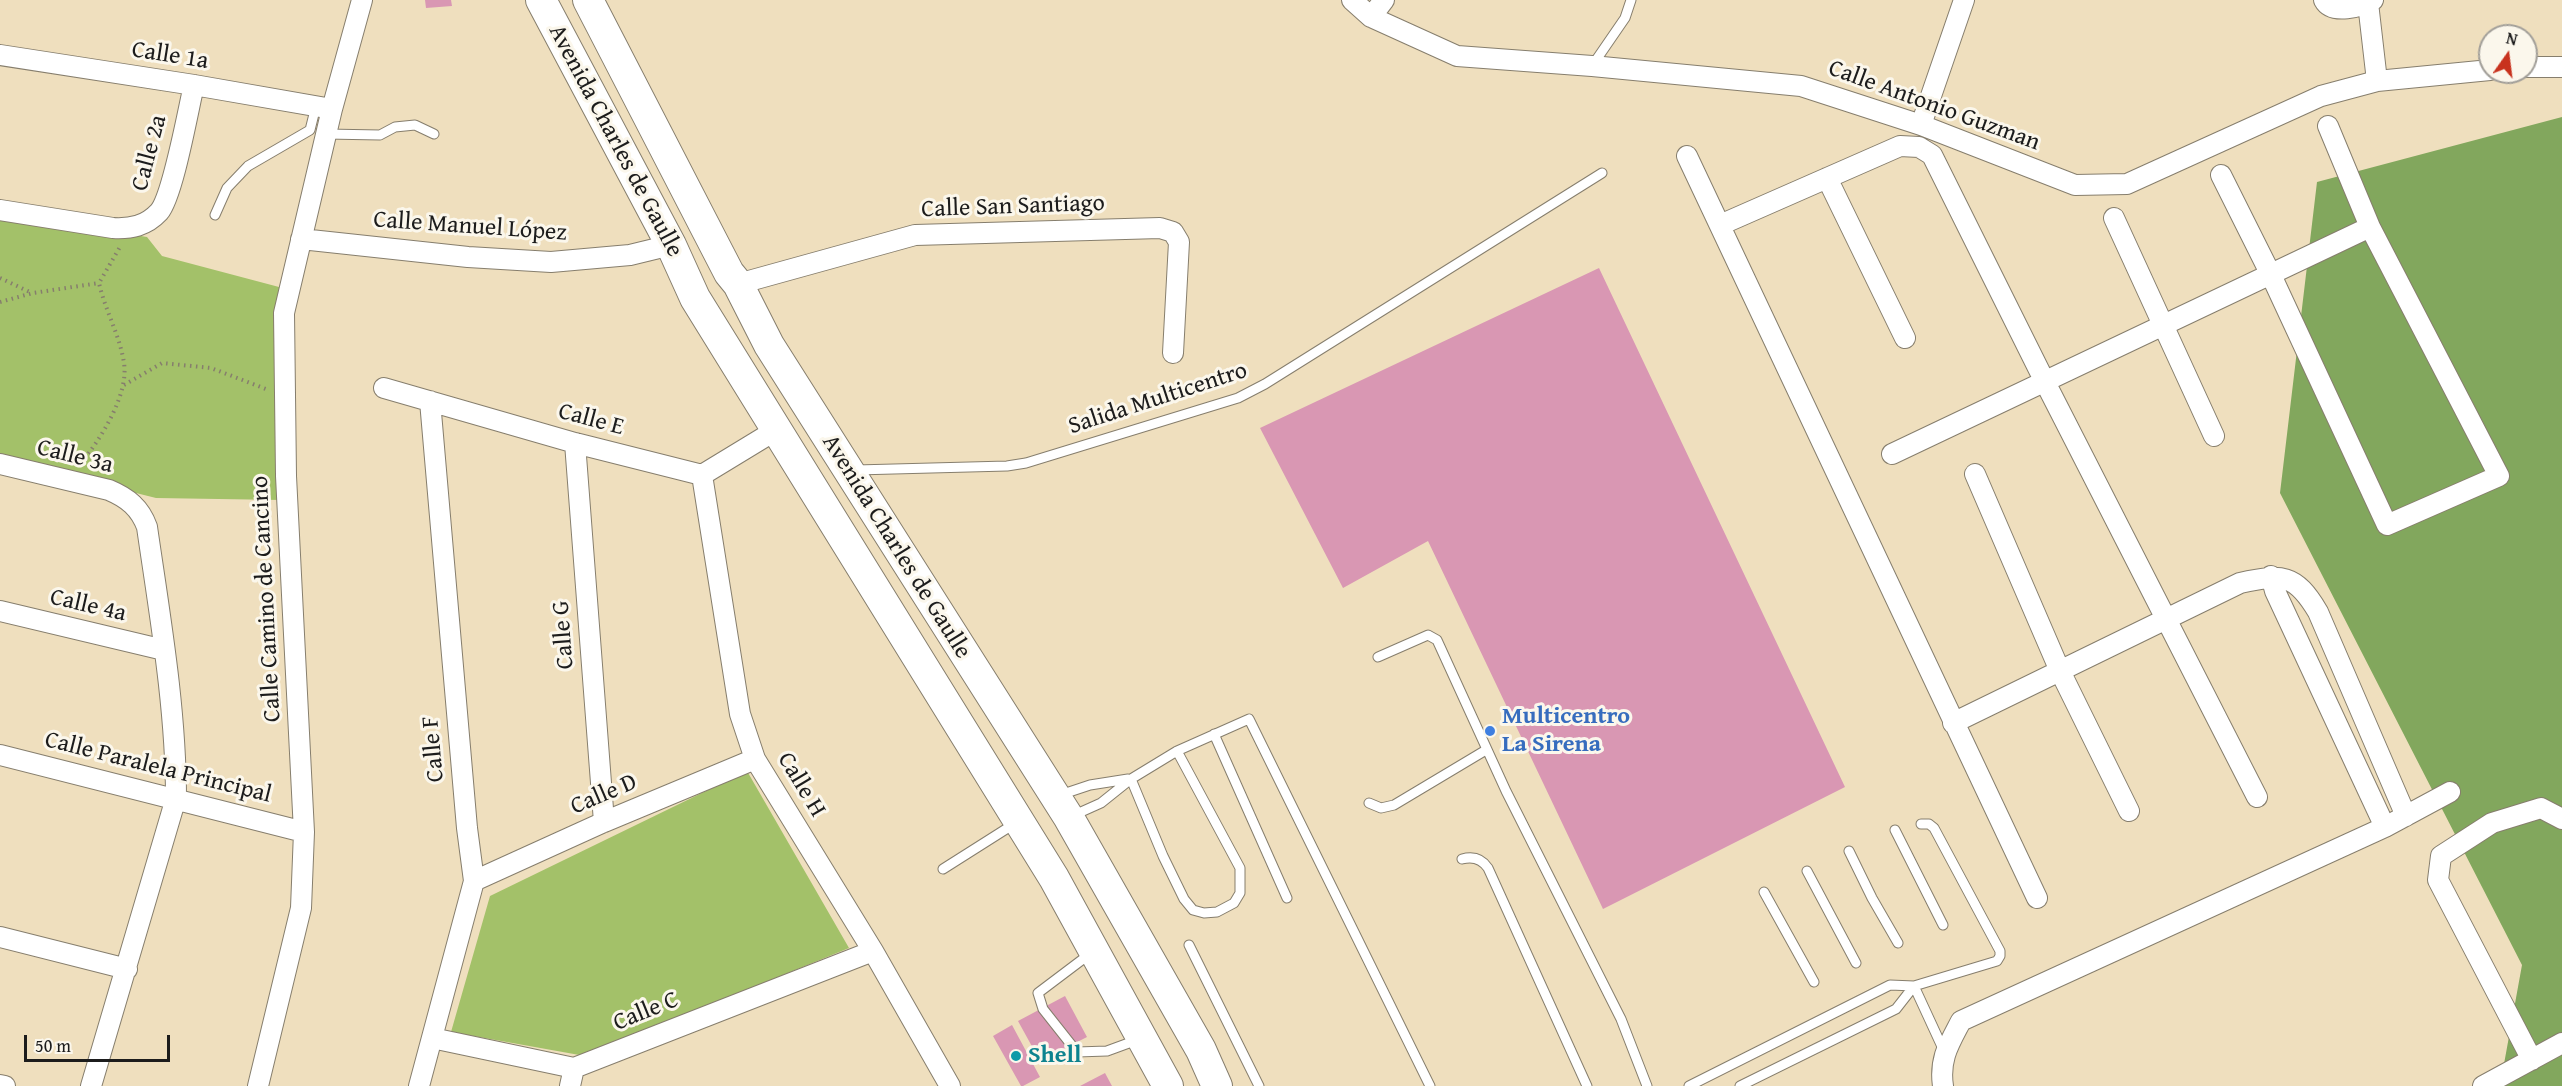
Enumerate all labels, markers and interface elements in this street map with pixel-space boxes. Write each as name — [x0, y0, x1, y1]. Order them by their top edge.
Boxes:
street label: Avenida Charles de Gaulle — [542, 20, 688, 262]
north arrow — [2478, 24, 2538, 84]
text: N — [2504, 26, 2520, 51]
street label: Calle 1a — [130, 36, 210, 76]
street label: Calle Antonio Guzman — [1824, 54, 2044, 158]
street label: Calle 2a — [126, 112, 174, 194]
street label: Calle San Santiago — [921, 189, 1105, 225]
street label: Calle Manuel López — [372, 206, 568, 248]
street label: Salida Multicentro — [1065, 357, 1251, 441]
street label: Calle E — [555, 397, 627, 443]
street label: Avenida Charles de Gaulle — [815, 430, 977, 664]
street label: Calle 3a — [34, 434, 116, 480]
street label: Calle Camino de Cancino — [246, 475, 288, 723]
street label: Calle 4a — [47, 583, 129, 629]
street label: Calle G — [547, 600, 581, 670]
place label: Multicentro La Sirena — [1502, 703, 1630, 759]
street label: Calle F — [417, 715, 451, 783]
marker: Multicentro La Sirena — [1483, 724, 1497, 738]
street label: Calle Paralela Principal — [42, 726, 274, 810]
street label: Calle H — [771, 747, 831, 823]
street label: Calle D — [567, 768, 641, 822]
street label: Calle C — [609, 986, 683, 1038]
scale bar — [27, 1023, 172, 1061]
text: 50 m — [35, 1032, 71, 1059]
place label: Shell — [1028, 1042, 1081, 1070]
marker: Shell — [1009, 1049, 1023, 1063]

